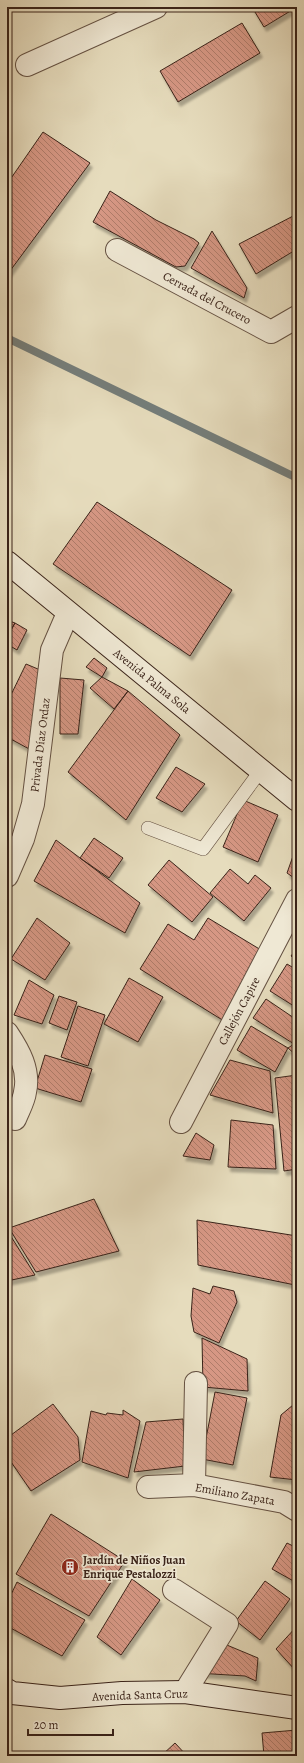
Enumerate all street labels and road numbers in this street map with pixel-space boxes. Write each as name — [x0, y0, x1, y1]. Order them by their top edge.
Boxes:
street label: Cerrada del Crucero — [160, 268, 254, 328]
street label: Avenida Palma Sola — [109, 644, 194, 717]
street label: Privada Díaz Ordaz — [26, 697, 54, 793]
street label: Callejón Capire — [214, 974, 264, 1048]
street label: Emiliano Zapata — [194, 1479, 277, 1509]
street label: Avenida Santa Cruz — [91, 1685, 188, 1705]

